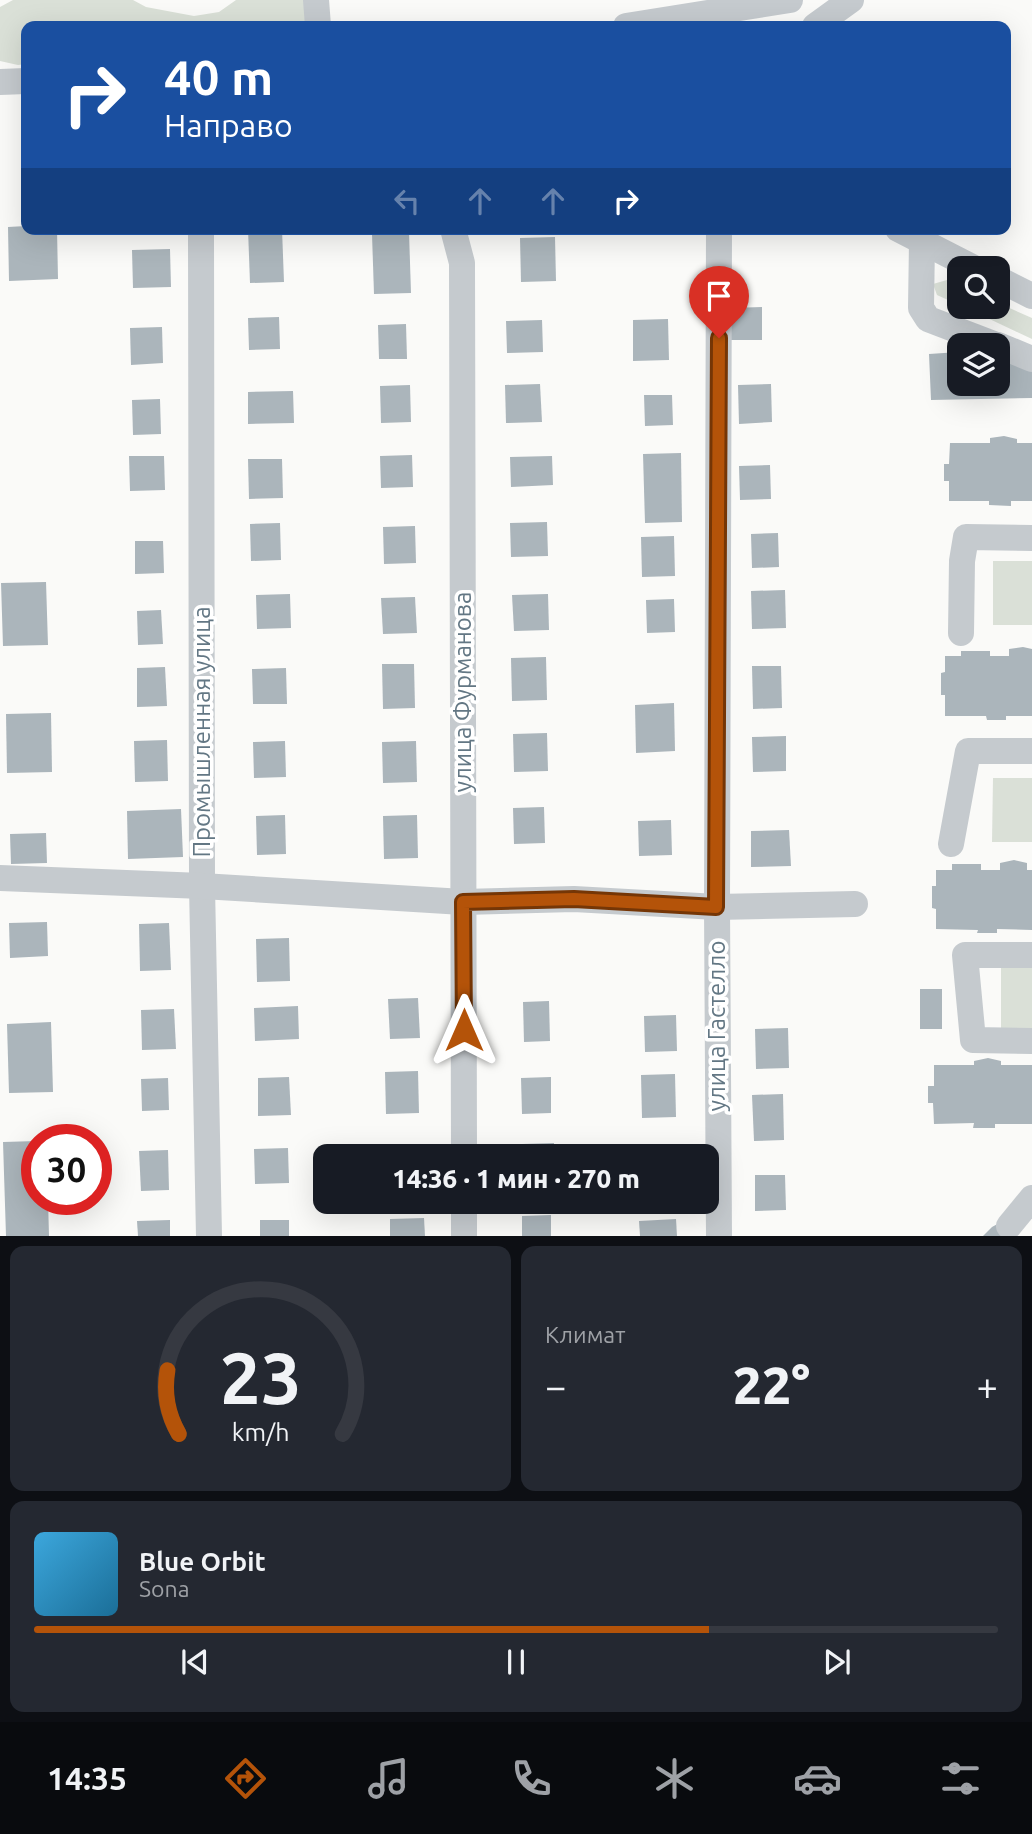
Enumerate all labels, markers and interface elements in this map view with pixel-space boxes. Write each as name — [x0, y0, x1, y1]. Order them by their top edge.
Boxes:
icon: right — [49, 49, 140, 140]
text: 40 m — [164, 49, 273, 104]
text: Направо — [164, 107, 293, 143]
icon: left — [388, 182, 426, 220]
icon: ahead — [461, 182, 499, 220]
icon: ahead — [534, 182, 572, 220]
icon: right — [607, 182, 645, 220]
map controls — [947, 256, 1010, 396]
button: search — [947, 256, 1010, 319]
pin — [689, 266, 749, 338]
icon: arrive — [700, 277, 738, 315]
button: layers — [947, 333, 1010, 396]
street label: улица Фурманова — [449, 592, 476, 792]
street label: Промышленная улица — [188, 606, 215, 858]
street label: улица Гастелло — [703, 941, 730, 1111]
position arrow — [427, 993, 501, 1067]
speed limit sign: 30 — [21, 1124, 112, 1215]
text: 14:36 · 1 мин · 270 m — [392, 1164, 640, 1193]
text: Климат — [545, 1322, 625, 1347]
text: 23 — [219, 1337, 302, 1419]
text: 22° — [733, 1356, 810, 1414]
text: − — [545, 1365, 566, 1407]
text: + — [977, 1365, 998, 1407]
text: km/h — [232, 1418, 289, 1446]
text: Blue Orbit — [139, 1547, 266, 1576]
text: Sona — [139, 1576, 189, 1601]
icon: previous — [176, 1643, 214, 1681]
icon: pause — [497, 1643, 535, 1681]
icon: next — [818, 1643, 856, 1681]
icon: directions — [221, 1754, 270, 1803]
icon: music — [364, 1754, 413, 1803]
icon: phone — [507, 1754, 556, 1803]
icon: climate — [650, 1754, 699, 1803]
icon: car — [793, 1754, 842, 1803]
icon: filters — [936, 1754, 985, 1803]
text: 14:35 — [47, 1760, 127, 1796]

